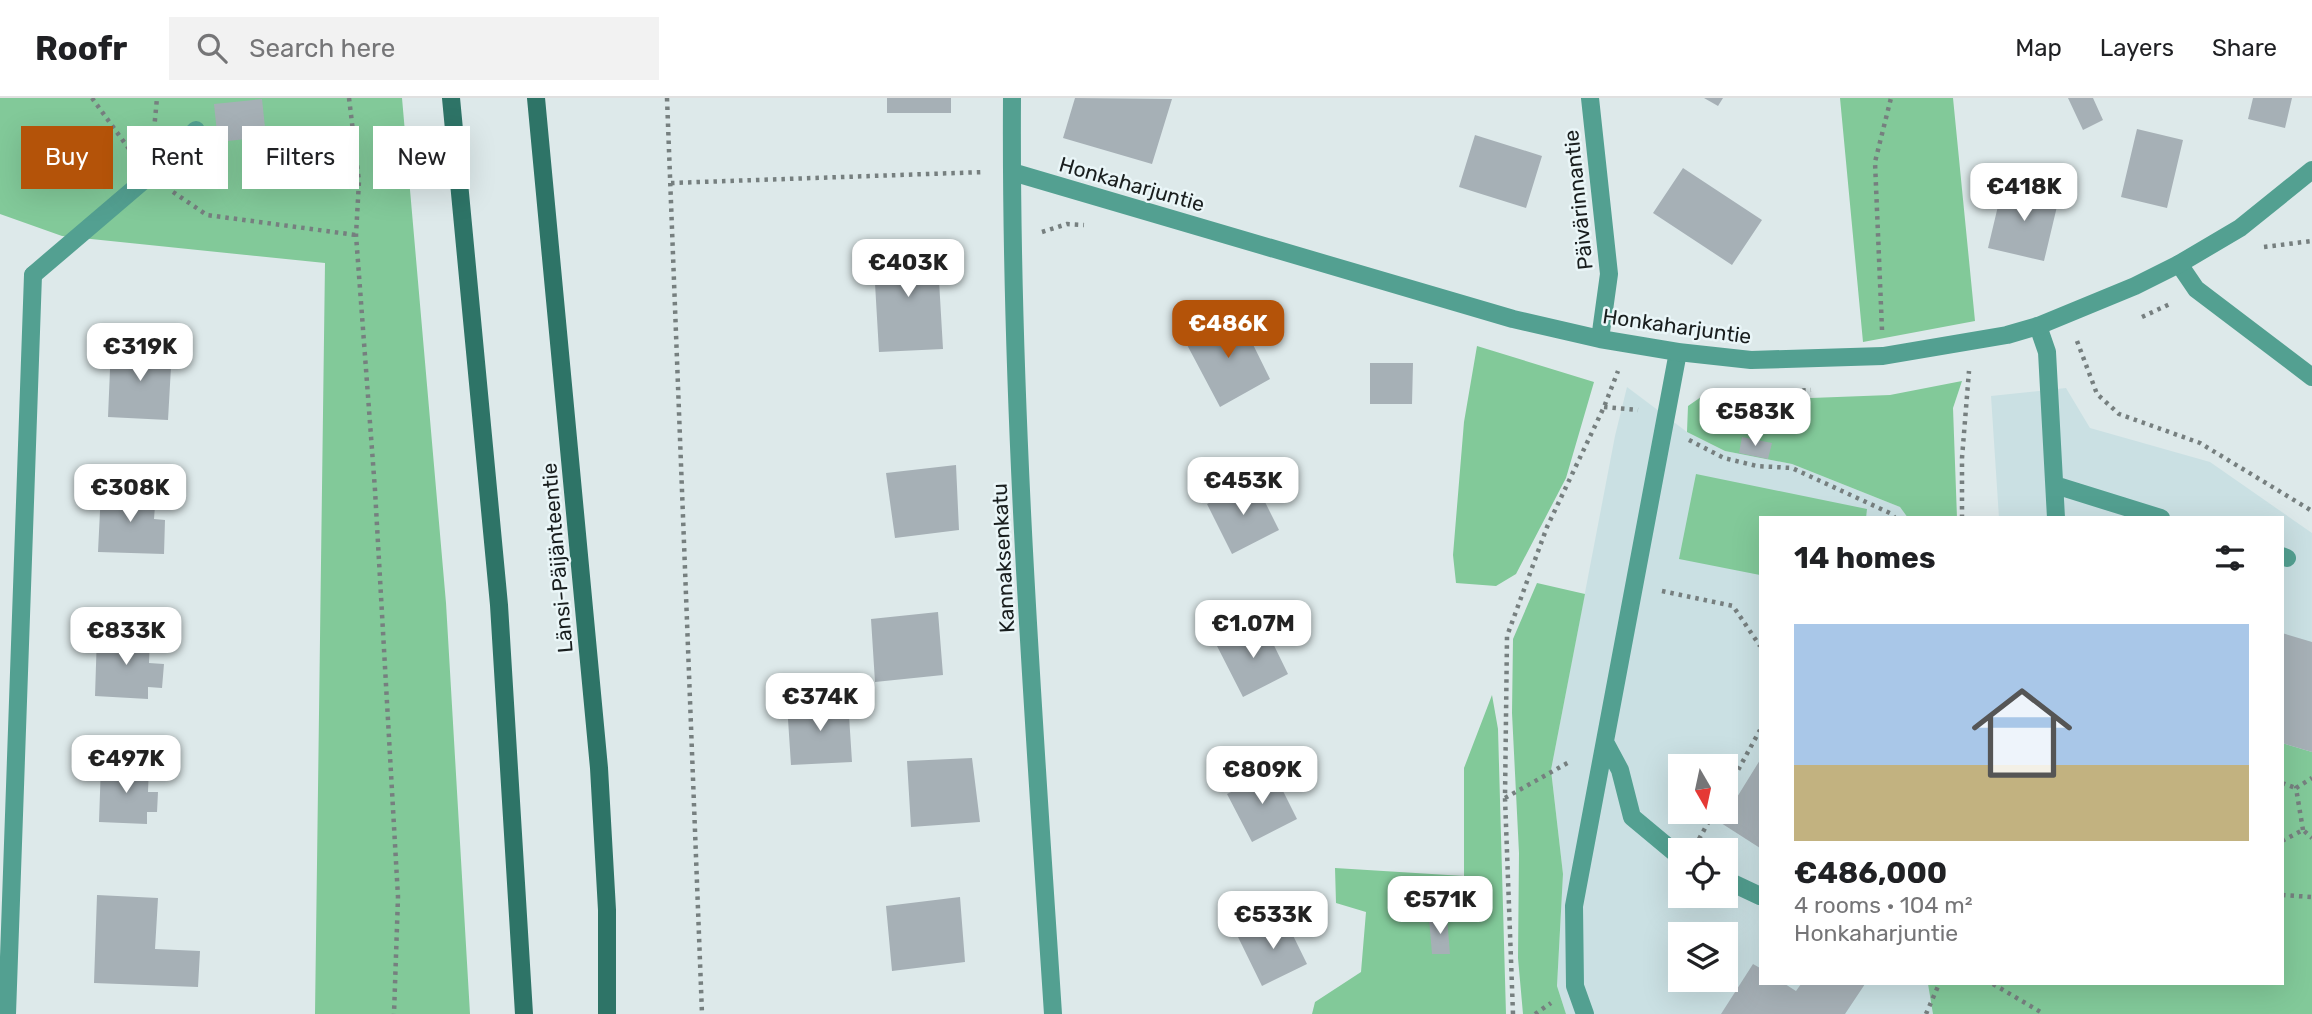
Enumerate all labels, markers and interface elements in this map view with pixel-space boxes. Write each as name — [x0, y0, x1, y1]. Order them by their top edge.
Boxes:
search box — [169, 17, 659, 80]
text: Roofr — [35, 29, 127, 68]
icon: search — [193, 29, 231, 67]
text: Search here — [249, 33, 395, 64]
text: Map — [2015, 34, 2062, 62]
text: Layers — [2100, 34, 2174, 62]
text: Share — [2212, 34, 2277, 62]
chip: Buy — [21, 126, 113, 189]
chip: Rent — [127, 126, 228, 189]
chip: Filters — [242, 126, 359, 189]
chip: New — [373, 126, 470, 189]
street label: Päivärinnantie — [1558, 129, 1598, 271]
street label: Honkaharjuntie — [1056, 151, 1208, 217]
pin: €418K — [1975, 164, 2073, 223]
text: €418K — [1986, 172, 2062, 200]
pin: €403K — [859, 240, 957, 299]
text: €403K — [868, 248, 948, 276]
pin: €486K — [1179, 300, 1277, 360]
street label: Honkaharjuntie — [1601, 303, 1753, 349]
text: €486K — [1188, 309, 1268, 337]
pin: €319K — [91, 324, 189, 383]
text: €319K — [103, 332, 177, 360]
pin: €583K — [1706, 388, 1804, 448]
text: €583K — [1716, 397, 1794, 425]
pin: €453K — [1194, 458, 1292, 517]
street label: Länsi-Päijänteentie — [536, 462, 578, 654]
pin: €308K — [81, 464, 179, 524]
text: €453K — [1203, 466, 1283, 494]
text: €308K — [90, 473, 170, 501]
street label: Kannaksenkatu — [987, 482, 1019, 634]
icon: filters — [2211, 539, 2249, 577]
text: 14 homes — [1794, 540, 1936, 576]
pin: €1.07M — [1196, 601, 1310, 660]
pin: €833K — [77, 608, 175, 667]
text: €1.07M — [1211, 609, 1295, 637]
text: €833K — [86, 616, 166, 644]
icon: home — [1959, 670, 2085, 796]
pin: €374K — [771, 674, 869, 733]
text: €374K — [782, 682, 858, 710]
pin: €497K — [77, 736, 175, 795]
text: €497K — [88, 744, 164, 772]
pin: €809K — [1213, 746, 1311, 806]
north arrow — [1668, 754, 1738, 824]
map controls — [1668, 754, 1738, 992]
text: €809K — [1222, 755, 1302, 783]
button: locate — [1668, 838, 1738, 908]
text: €486,000 — [1794, 855, 1947, 891]
pin: €571K — [1391, 876, 1489, 936]
text: €571K — [1404, 885, 1476, 913]
text: 4 rooms · 104 m² — [1794, 891, 1973, 919]
pin: €533K — [1224, 892, 1322, 951]
text: €533K — [1234, 900, 1312, 928]
text: Honkaharjuntie — [1794, 919, 1958, 947]
button: layers — [1668, 922, 1738, 992]

